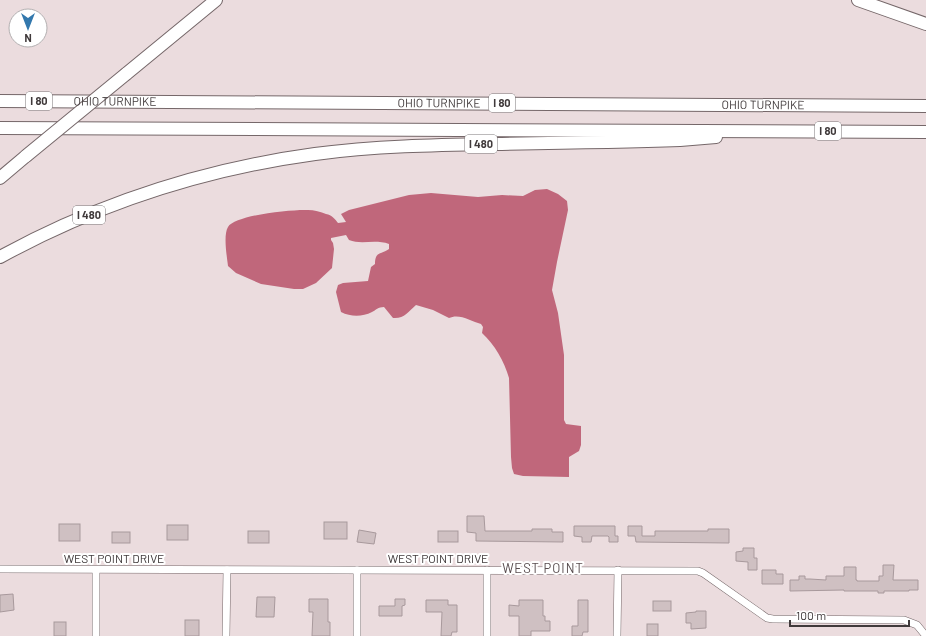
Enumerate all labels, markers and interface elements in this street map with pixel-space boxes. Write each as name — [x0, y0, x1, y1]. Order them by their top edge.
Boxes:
north arrow — [8, 8, 48, 48]
text: N — [24, 32, 32, 45]
road number: I 80 — [26, 92, 52, 110]
street label: OHIO TURNPIKE — [73, 93, 157, 108]
road number: I 80 — [489, 94, 515, 112]
street label: OHIO TURNPIKE — [397, 95, 481, 110]
street label: OHIO TURNPIKE — [721, 97, 805, 111]
road number: I 80 — [815, 122, 841, 140]
road number: I 480 — [465, 135, 497, 153]
road number: I 480 — [73, 206, 105, 224]
street label: WEST POINT DRIVE — [64, 551, 164, 565]
street label: WEST POINT DRIVE — [388, 551, 488, 565]
district label: WEST POINT — [502, 560, 584, 576]
scale bar — [790, 602, 909, 628]
text: 100 m — [796, 608, 826, 622]

